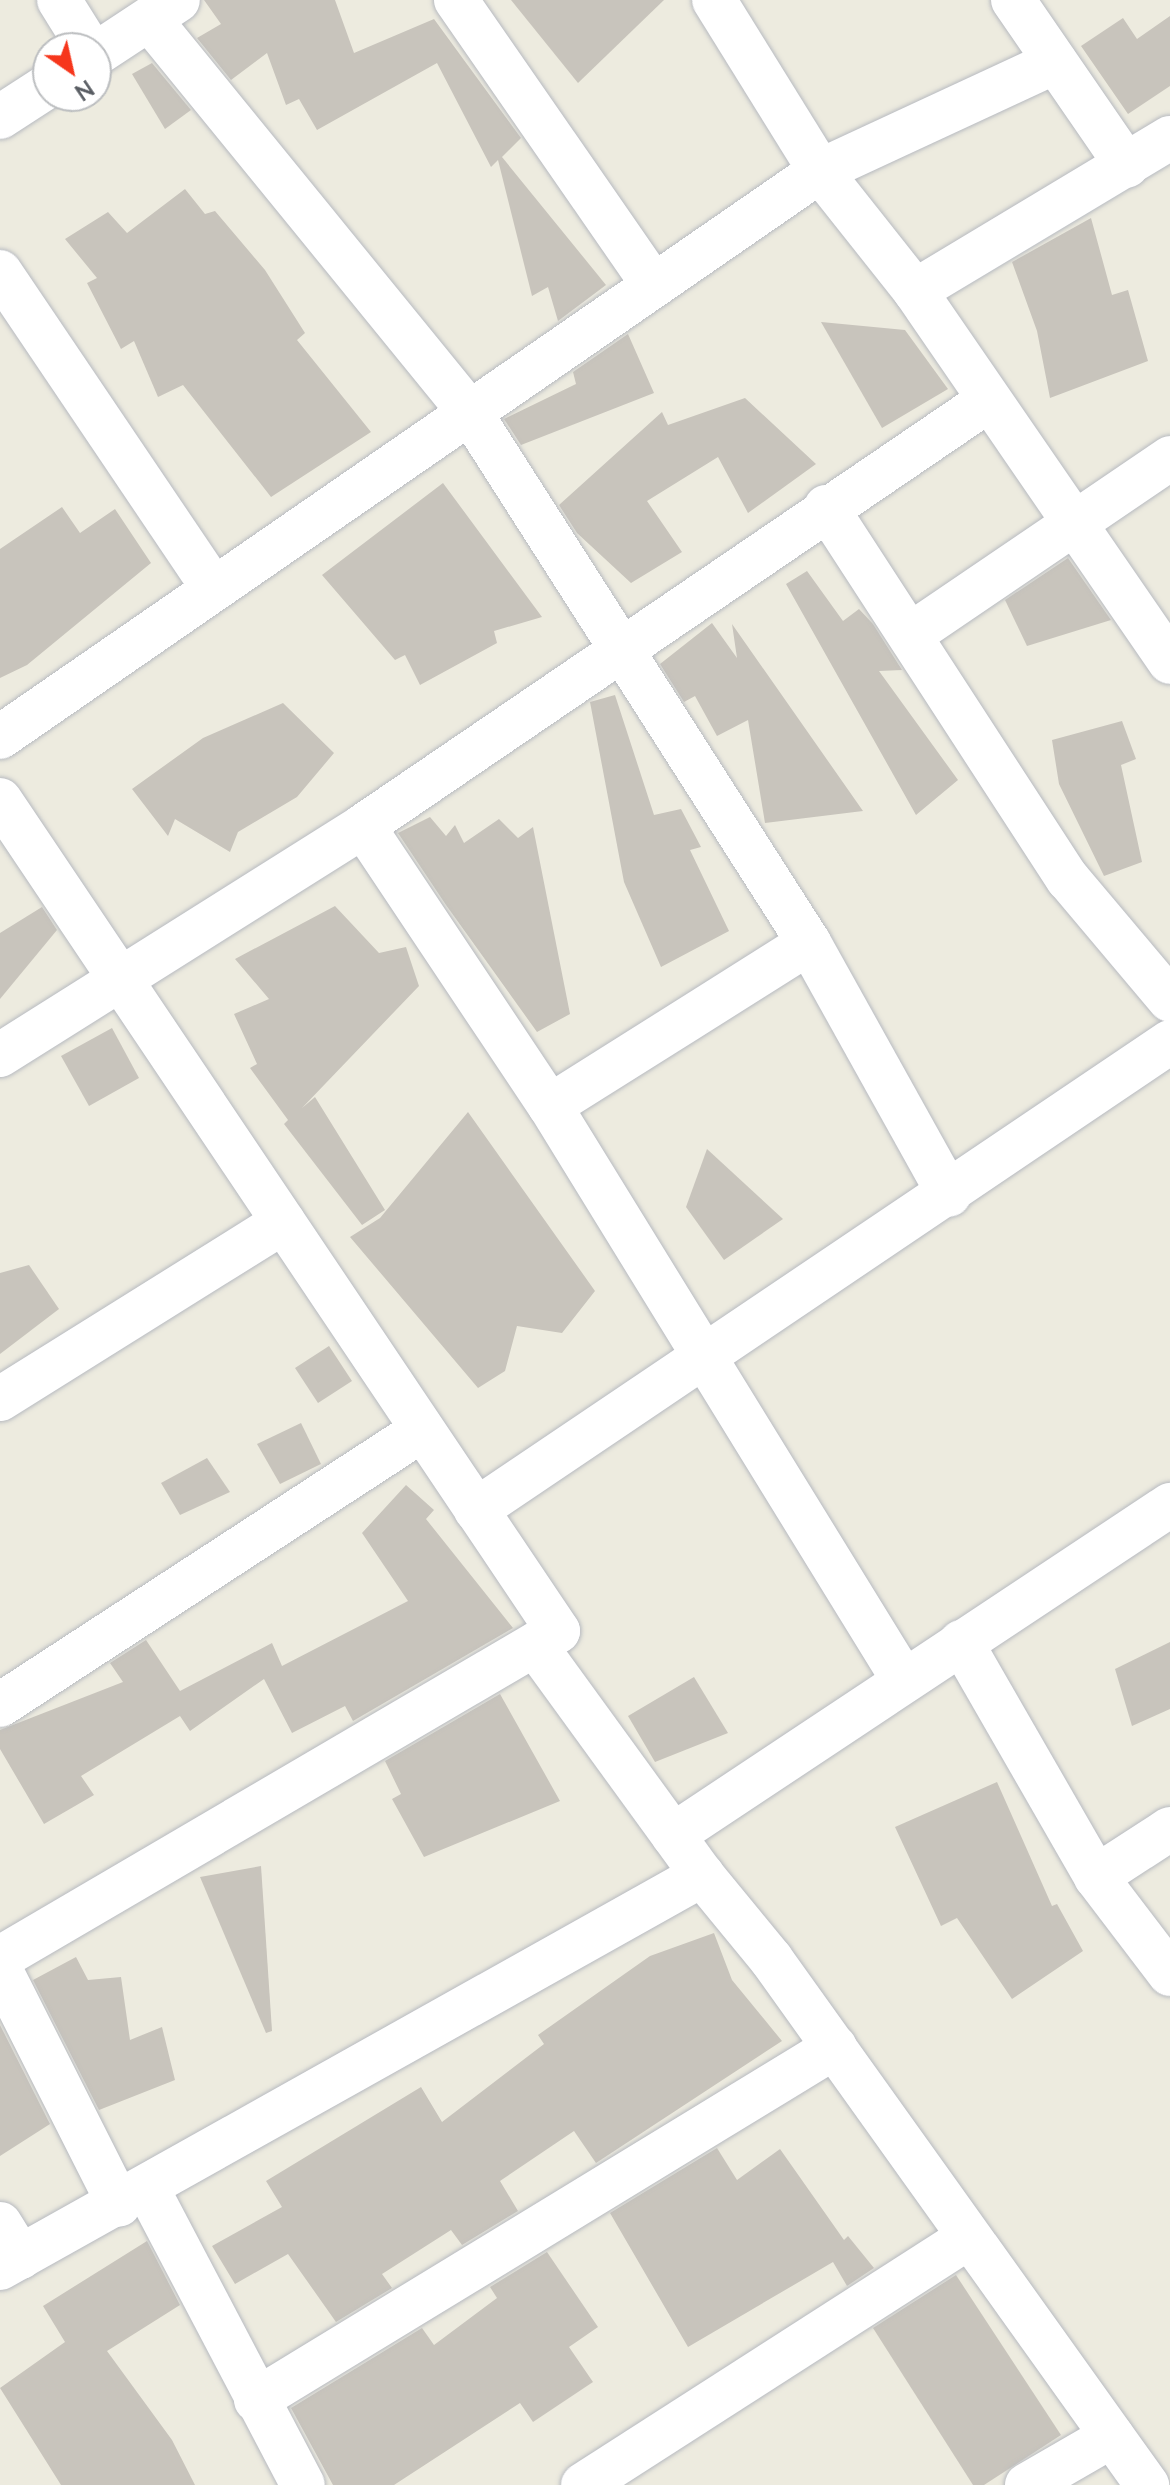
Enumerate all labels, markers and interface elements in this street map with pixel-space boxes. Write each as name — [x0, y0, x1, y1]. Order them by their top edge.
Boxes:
north arrow — [32, 32, 112, 112]
text: N — [70, 75, 99, 107]

